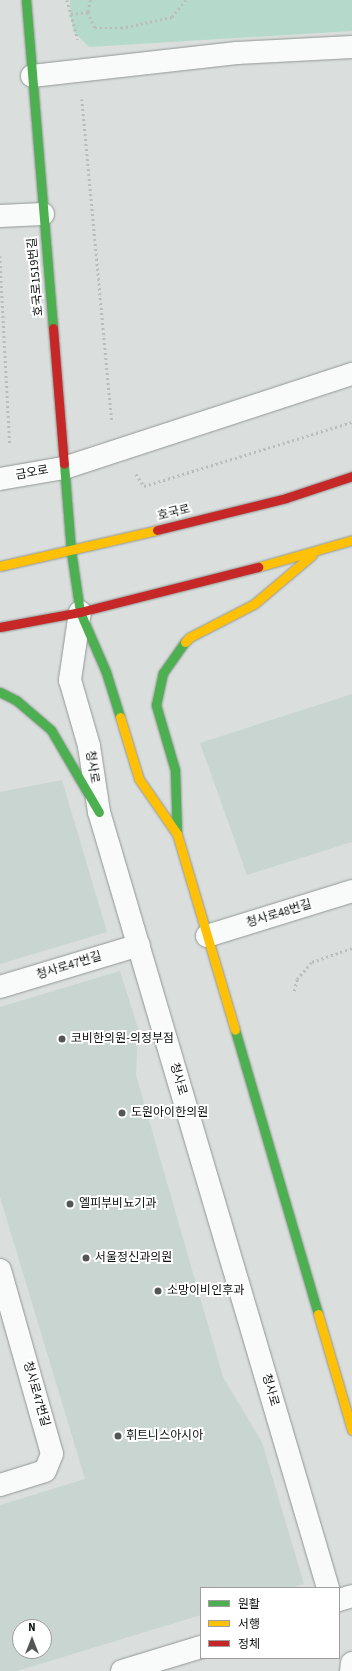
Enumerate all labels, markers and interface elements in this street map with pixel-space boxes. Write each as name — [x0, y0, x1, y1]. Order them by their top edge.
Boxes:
street label: 호국로1519번길 — [25, 237, 47, 317]
street label: 금오로 — [14, 463, 50, 483]
street label: 호국로 — [156, 502, 192, 524]
street label: 청사로 — [82, 750, 102, 784]
street label: 청사로48번길 — [245, 897, 313, 931]
street label: 청사로47번길 — [35, 949, 103, 983]
place label: 코비한의원-의정부점 — [71, 1032, 174, 1046]
marker: 코비한의원-의정부점 — [56, 1033, 68, 1045]
street label: 청사로 — [167, 1061, 189, 1097]
place label: 도원아이한의원 — [131, 1106, 208, 1120]
marker: 도원아이한의원 — [116, 1107, 128, 1119]
place label: 엘피부비뇨기과 — [79, 1197, 156, 1211]
marker: 엘피부비뇨기과 — [64, 1198, 76, 1210]
place label: 서울정신과의원 — [95, 1251, 172, 1265]
marker: 서울정신과의원 — [80, 1252, 92, 1264]
place label: 소망이비인후과 — [167, 1284, 244, 1298]
marker: 소망이비인후과 — [152, 1285, 164, 1297]
street label: 청사로47번길 — [20, 1360, 52, 1428]
street label: 청사로 — [259, 1372, 281, 1408]
place label: 휘트니스아시아 — [126, 1429, 203, 1443]
marker: 휘트니스아시아 — [113, 1431, 123, 1441]
legend — [200, 1587, 340, 1659]
text: 원활 — [238, 1596, 260, 1613]
text: 서행 — [238, 1616, 260, 1633]
north arrow — [12, 1619, 52, 1659]
text: N — [28, 1620, 36, 1635]
text: 정체 — [238, 1636, 260, 1653]

